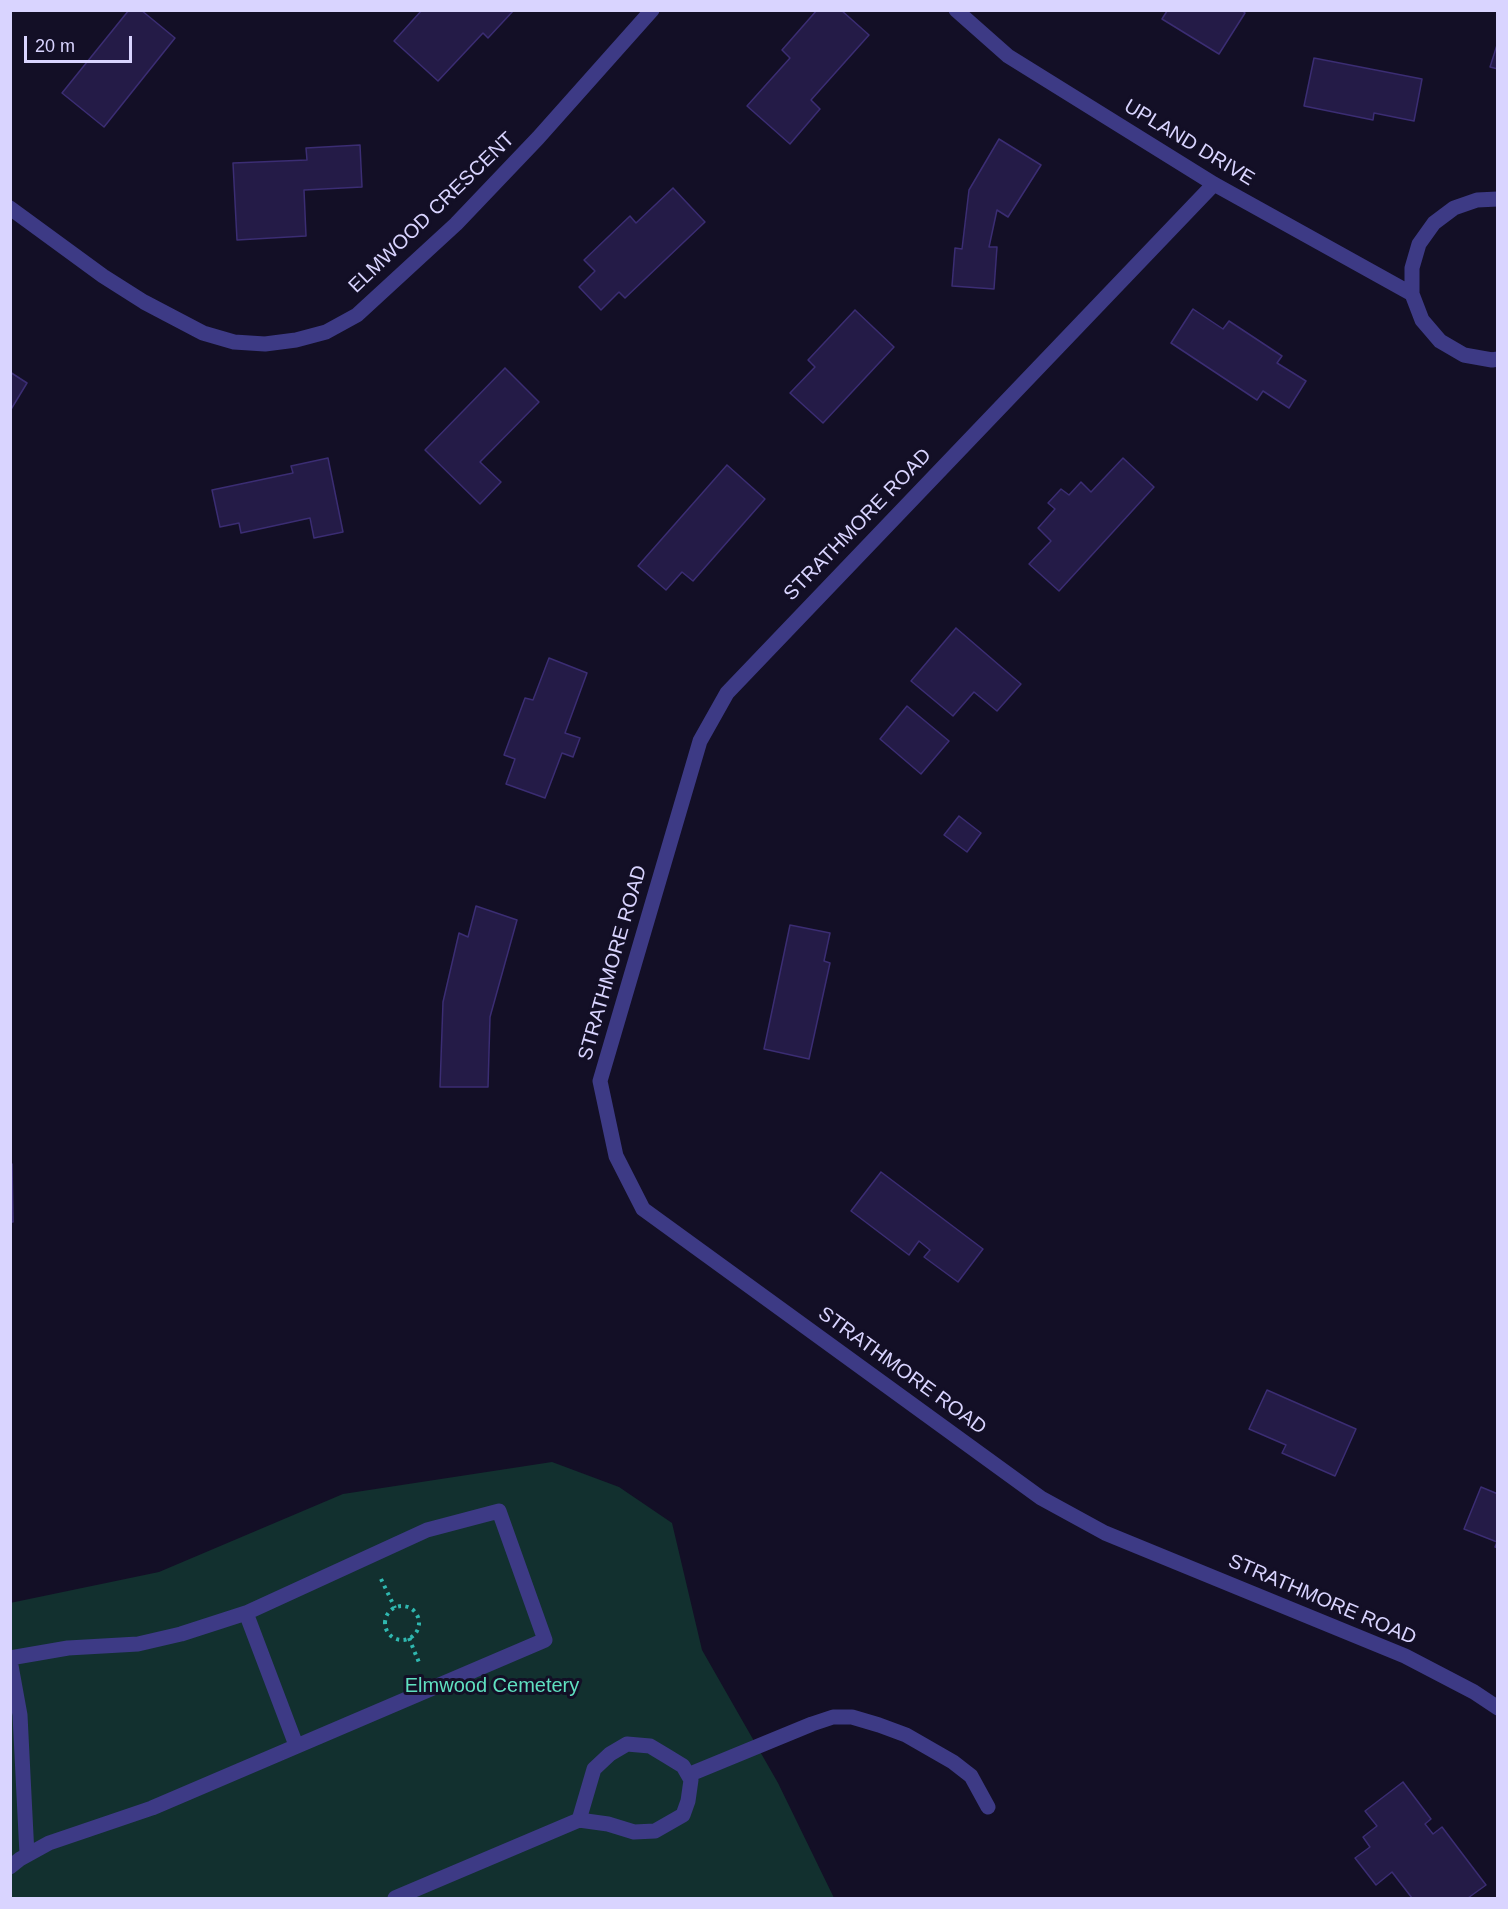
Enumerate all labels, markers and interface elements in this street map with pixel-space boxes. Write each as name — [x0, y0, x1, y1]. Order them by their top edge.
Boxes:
scale bar — [27, 24, 135, 62]
text: 20 m — [35, 36, 75, 56]
street label: UPLAND DRIVE — [1119, 95, 1259, 191]
street label: ELMWOOD CRESCENT — [344, 128, 520, 298]
street label: STRATHMORE ROAD — [779, 444, 937, 606]
street label: STRATHMORE ROAD — [574, 863, 652, 1063]
street label: STRATHMORE ROAD — [813, 1302, 991, 1440]
street label: STRATHMORE ROAD — [1224, 1550, 1420, 1650]
park label: Elmwood Cemetery — [405, 1674, 579, 1698]

